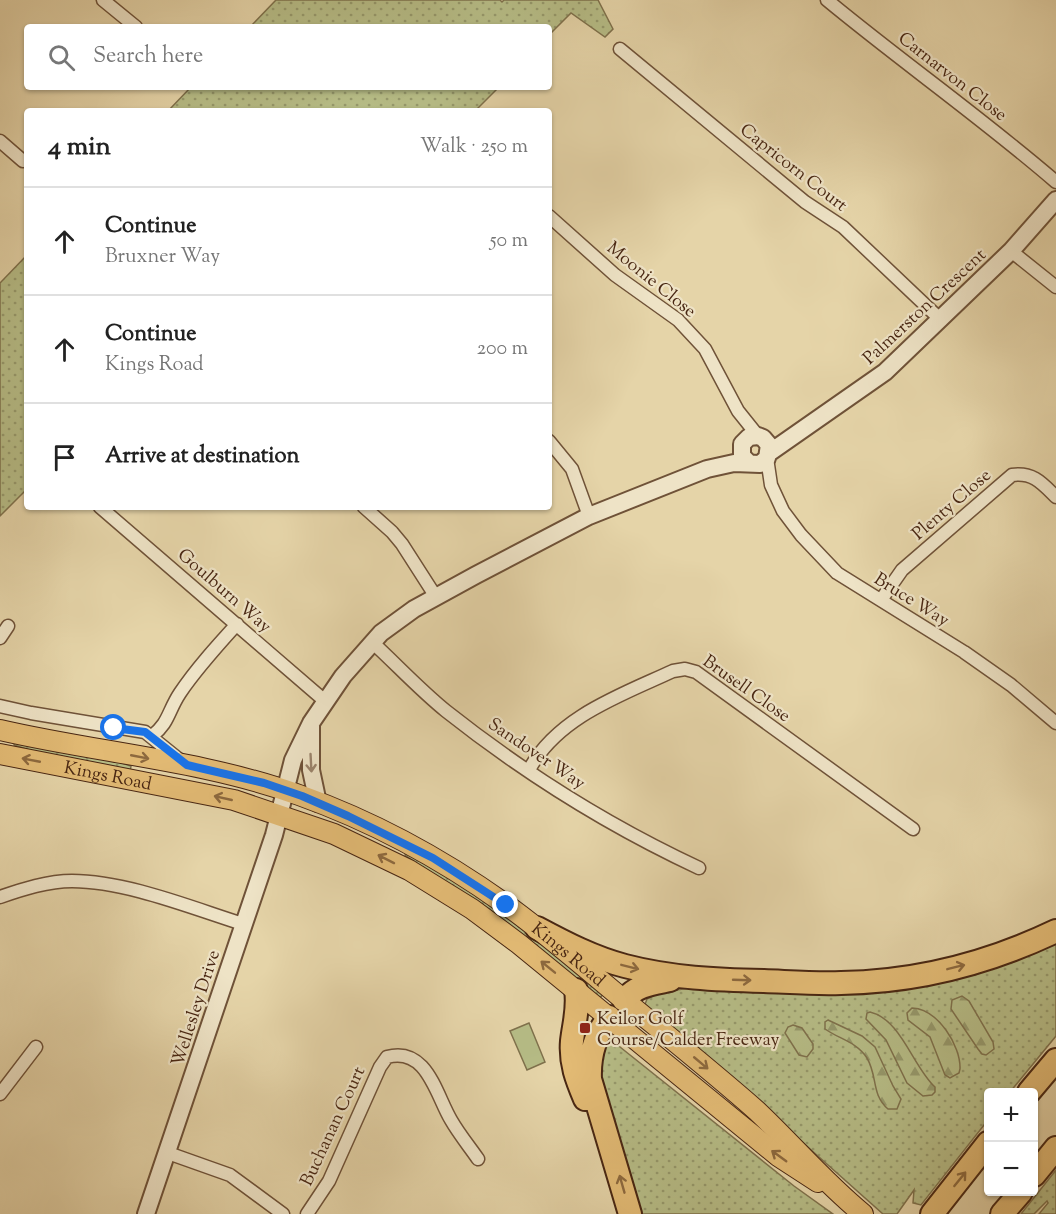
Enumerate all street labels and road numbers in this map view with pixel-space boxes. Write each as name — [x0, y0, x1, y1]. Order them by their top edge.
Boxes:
street label: Carnarvon Close — [892, 27, 1012, 129]
street label: Capricorn Court — [733, 118, 852, 219]
street label: Moonie Close — [600, 236, 701, 325]
street label: Palmerston Crescent — [858, 243, 993, 372]
street label: Plenty Close — [907, 464, 998, 547]
street label: Goulburn Way — [171, 543, 277, 640]
street label: Bruce Way — [868, 567, 954, 634]
street label: Brusell Close — [696, 650, 795, 730]
street label: Sandover Way — [482, 712, 590, 797]
street label: Kings Road — [61, 756, 154, 799]
street label: Kings Road — [525, 917, 610, 994]
street label: Wellesley Drive — [166, 947, 228, 1070]
street label: Buchanan Court — [295, 1063, 373, 1191]

